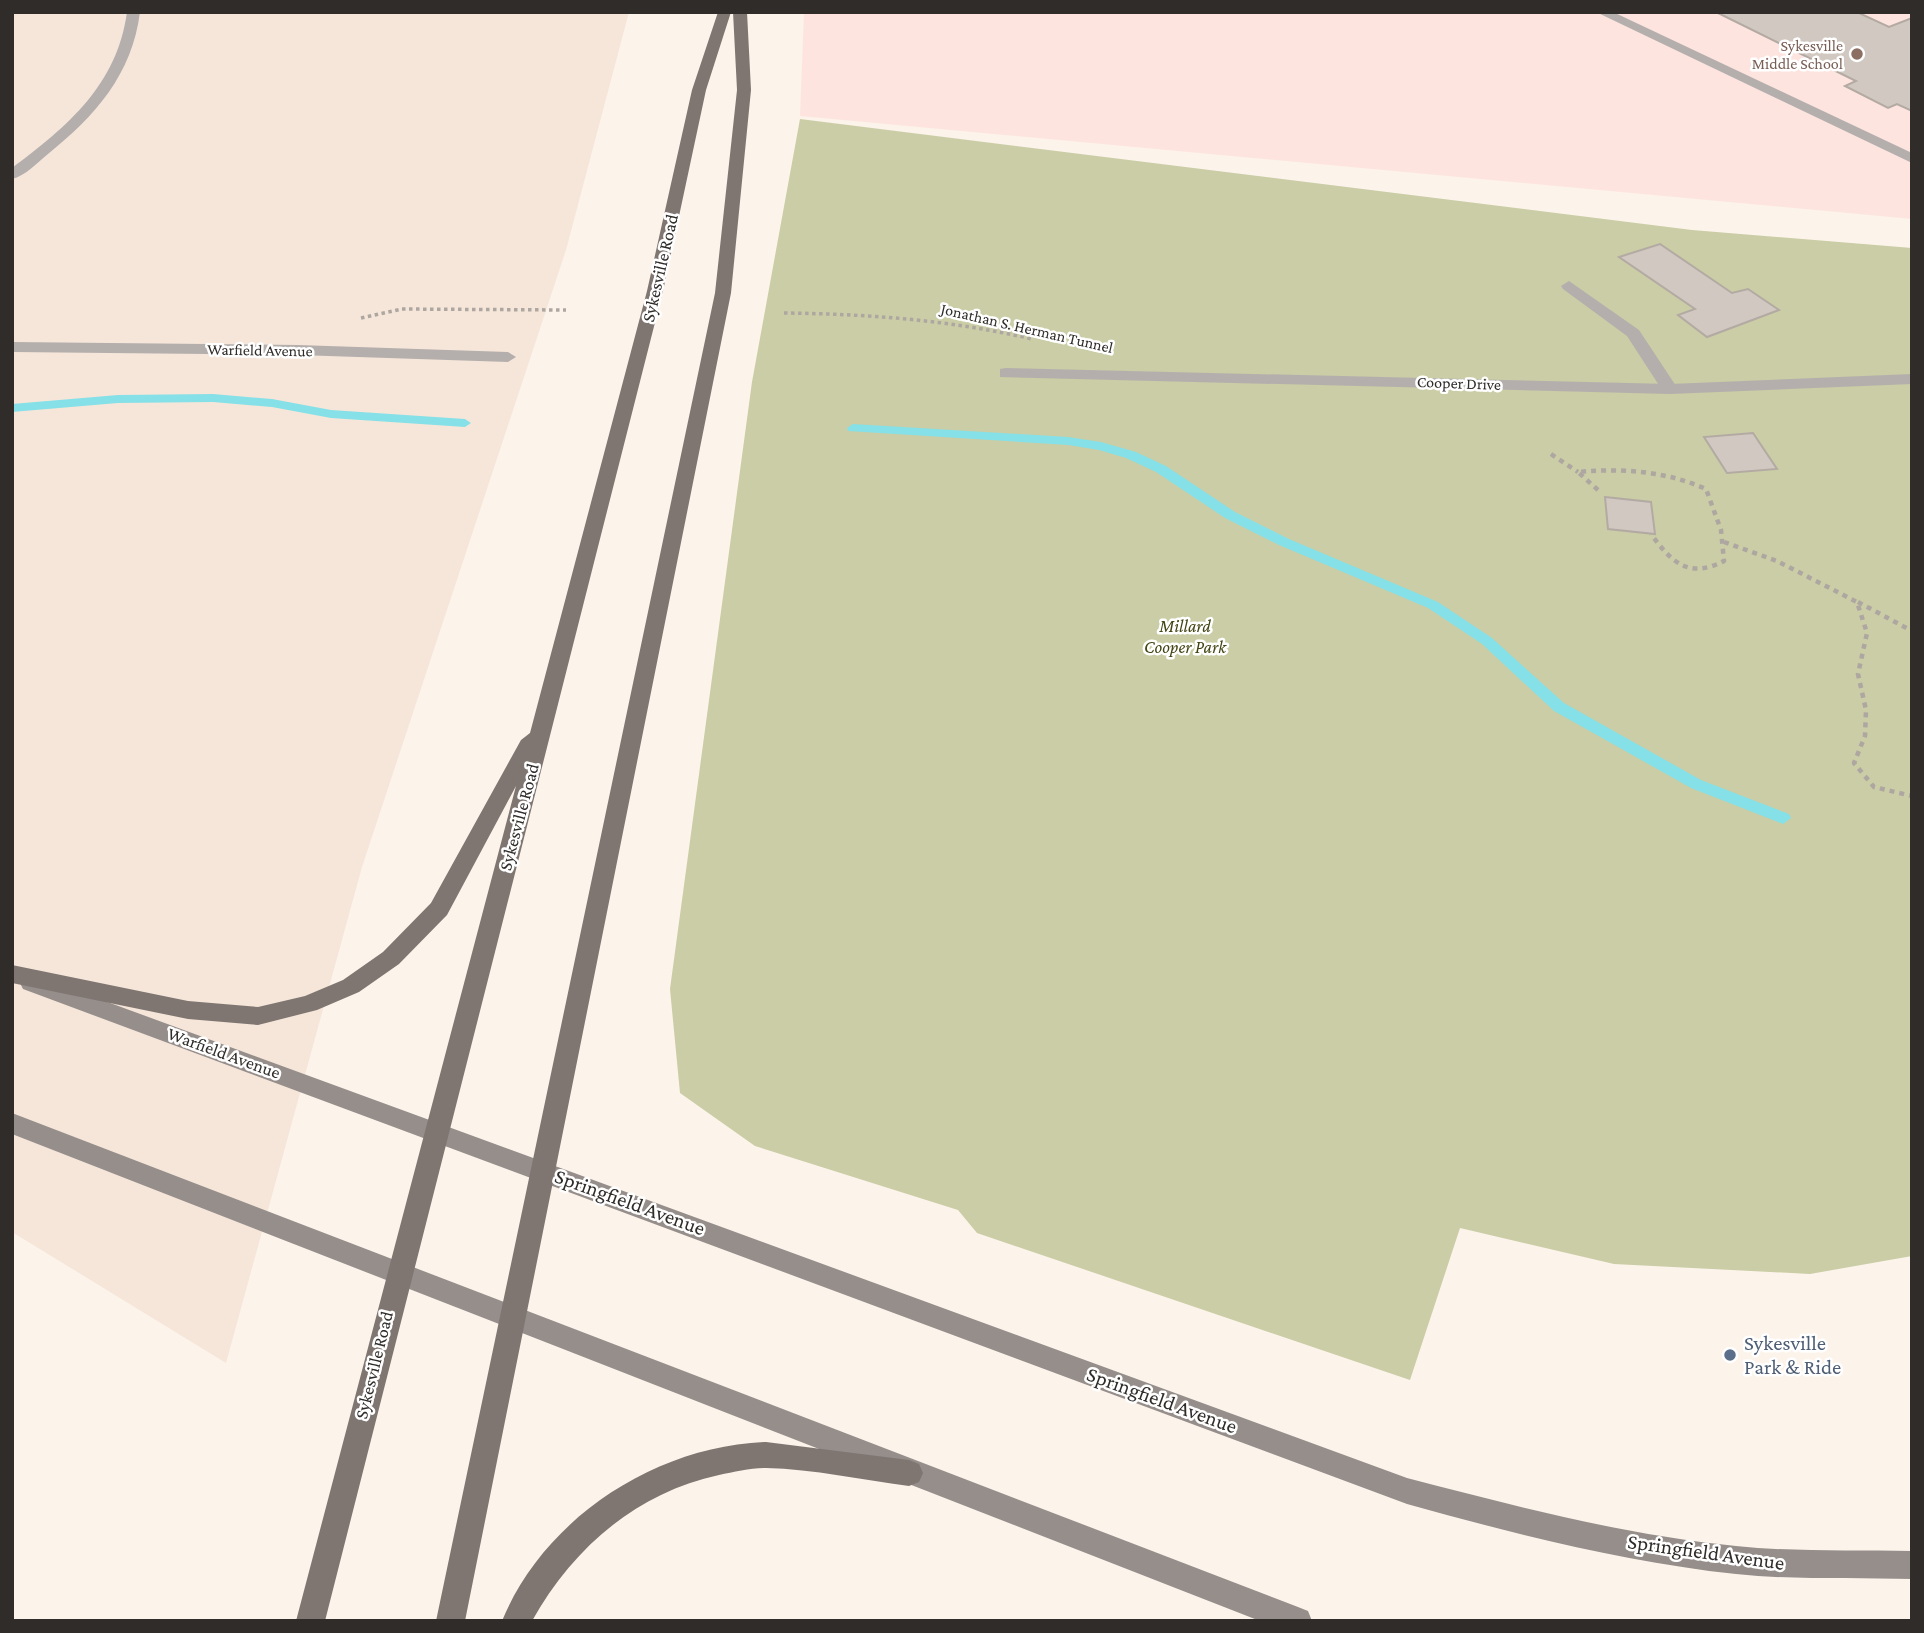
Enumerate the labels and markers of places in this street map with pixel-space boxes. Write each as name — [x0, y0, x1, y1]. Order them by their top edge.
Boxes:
place label: Sykesville Middle School — [1752, 37, 1843, 72]
marker: Sykesville Middle School — [1849, 46, 1865, 62]
place label: Sykesville Park & Ride — [1744, 1331, 1841, 1379]
marker: Sykesville Park & Ride — [1722, 1347, 1738, 1363]

